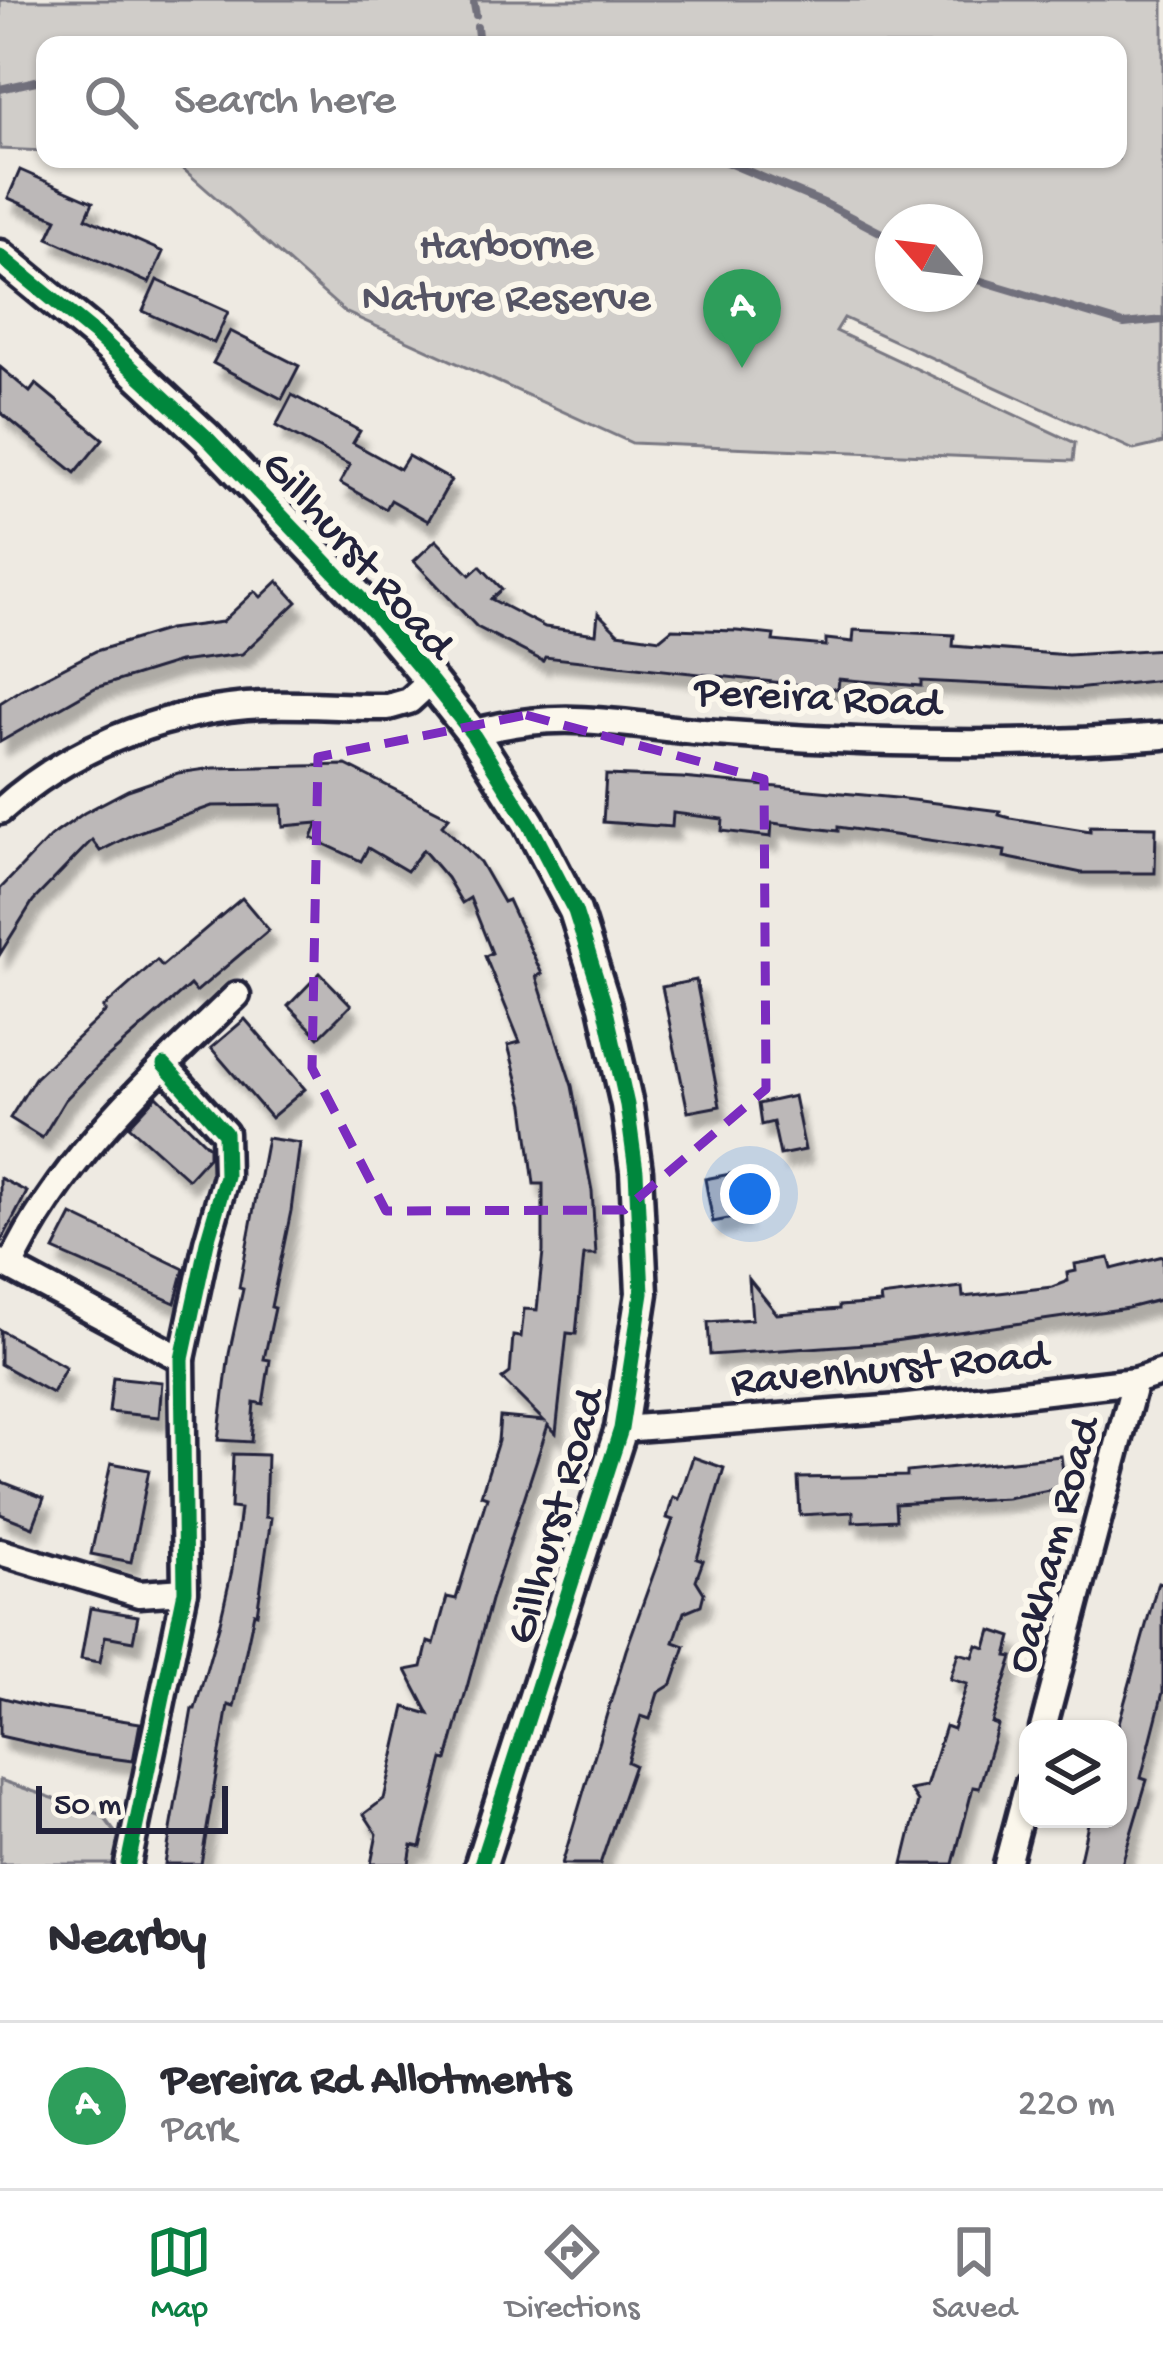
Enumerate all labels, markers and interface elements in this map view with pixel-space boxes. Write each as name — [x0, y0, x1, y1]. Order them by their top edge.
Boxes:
search box — [36, 36, 1127, 168]
icon: search — [78, 69, 144, 135]
text: Search here — [174, 76, 396, 129]
north arrow — [875, 204, 983, 312]
park label: Harborne Nature Reserve — [361, 222, 651, 327]
pin: A — [703, 269, 781, 368]
street label: Gillhurst Road — [248, 442, 466, 675]
street label: Pereira Road — [691, 667, 946, 734]
your location — [720, 1164, 780, 1224]
street label: Ravenhurst Road — [729, 1331, 1054, 1412]
street label: Gillhurst Road — [496, 1380, 621, 1651]
street label: Oakham Road — [997, 1409, 1117, 1679]
map controls — [1019, 1720, 1127, 1828]
button: layers — [1019, 1720, 1127, 1828]
scale bar — [36, 1780, 228, 1833]
text: 50 m — [54, 1788, 121, 1826]
text: Nearby — [48, 1912, 206, 1972]
text: Pereira Rd Allotments — [162, 2056, 571, 2109]
text: A — [75, 2083, 99, 2129]
text: 220 m — [1018, 2083, 1115, 2129]
text: Park — [162, 2109, 236, 2155]
tab: Map — [146, 2219, 212, 2329]
tab: Directions — [505, 2219, 639, 2329]
tab: Saved — [932, 2219, 1017, 2329]

